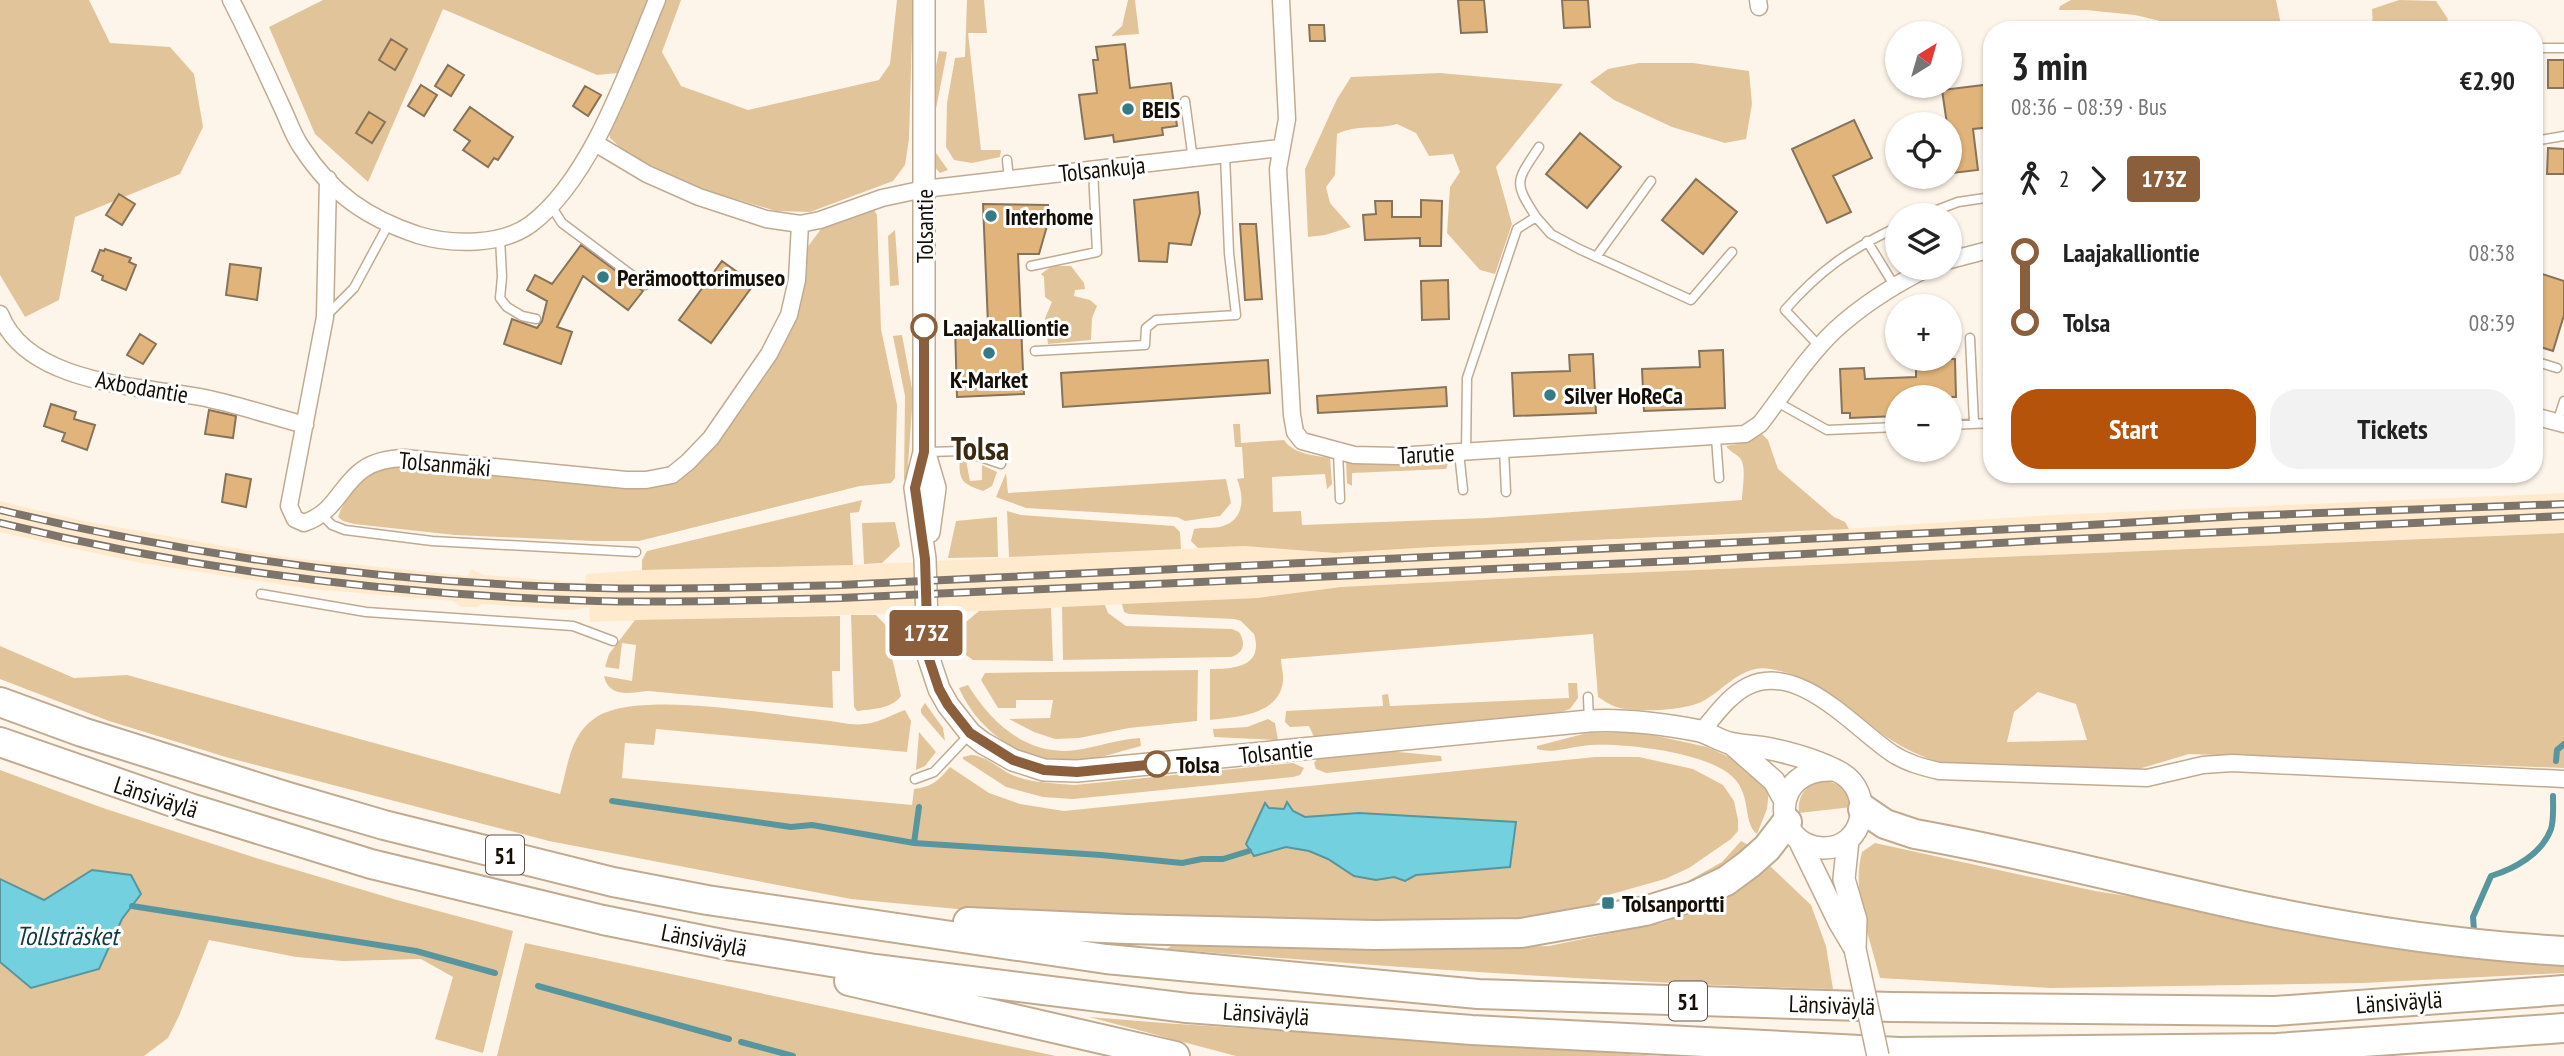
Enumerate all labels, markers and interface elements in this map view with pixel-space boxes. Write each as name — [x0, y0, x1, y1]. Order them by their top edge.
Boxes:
north arrow — [1885, 21, 1962, 98]
map controls — [1885, 21, 1962, 462]
text: 3 min — [2011, 41, 2088, 90]
text: €2.90 — [2460, 64, 2515, 97]
text: 08:36 – 08:39 · Bus — [2011, 92, 2167, 121]
place label: BEIS — [1142, 94, 1180, 125]
marker: BEIS — [1120, 101, 1136, 117]
button: locate — [1885, 112, 1962, 189]
street label: Tolsankuja — [1057, 149, 1147, 189]
icon: walk — [2011, 160, 2049, 198]
icon: forward — [2079, 160, 2117, 198]
text: 173Z — [2141, 163, 2186, 194]
text: 2 — [2059, 164, 2069, 193]
street label: Tolsantie — [909, 189, 940, 263]
place label: Interhome — [1005, 201, 1093, 232]
button: layers — [1885, 203, 1962, 280]
marker: Interhome — [983, 208, 999, 224]
text: Laajakalliontie — [2063, 236, 2200, 269]
text: 08:38 — [2469, 238, 2515, 267]
place label: Perämoottorimuseo — [617, 262, 785, 293]
marker: Perämoottorimuseo — [595, 269, 611, 285]
button: + — [1885, 294, 1962, 371]
text: Tolsa — [2063, 306, 2110, 339]
text: 08:39 — [2469, 308, 2515, 337]
place label: Laajakalliontie — [943, 312, 1069, 343]
marker: Laajakalliontie — [911, 314, 937, 340]
marker: K-Market — [981, 345, 997, 361]
street label: Axbodantie — [93, 364, 191, 410]
place label: K-Market — [950, 364, 1028, 395]
place label: Silver HoReCa — [1564, 380, 1683, 411]
button: − — [1885, 385, 1962, 462]
marker: Silver HoReCa — [1542, 387, 1558, 403]
button: Start — [2011, 389, 2256, 469]
button: Tickets — [2270, 389, 2515, 469]
district label: Tolsa — [951, 427, 1009, 469]
street label: Tarutie — [1397, 437, 1455, 471]
street label: Tolsanmäki — [398, 445, 492, 483]
line badge: 173Z — [877, 610, 975, 656]
text: 173Z — [903, 617, 949, 648]
street label: Tolsantie — [1237, 733, 1315, 771]
place label: Tolsa — [1176, 749, 1220, 780]
marker: Tolsa — [1144, 751, 1170, 777]
street label: Länsiväylä — [110, 769, 202, 825]
road number: 51 — [486, 835, 524, 874]
place label: Tolsanportti — [1622, 888, 1725, 919]
marker: Tolsanportti — [1600, 895, 1616, 911]
street label: Länsiväylä — [659, 917, 749, 963]
water label: Tollsträsket — [16, 919, 121, 952]
road number: 51 — [1669, 982, 1707, 1020]
street label: Länsiväylä — [2355, 984, 2443, 1020]
street label: Länsiväylä — [1788, 988, 1876, 1022]
street label: Länsiväylä — [1222, 996, 1310, 1032]

